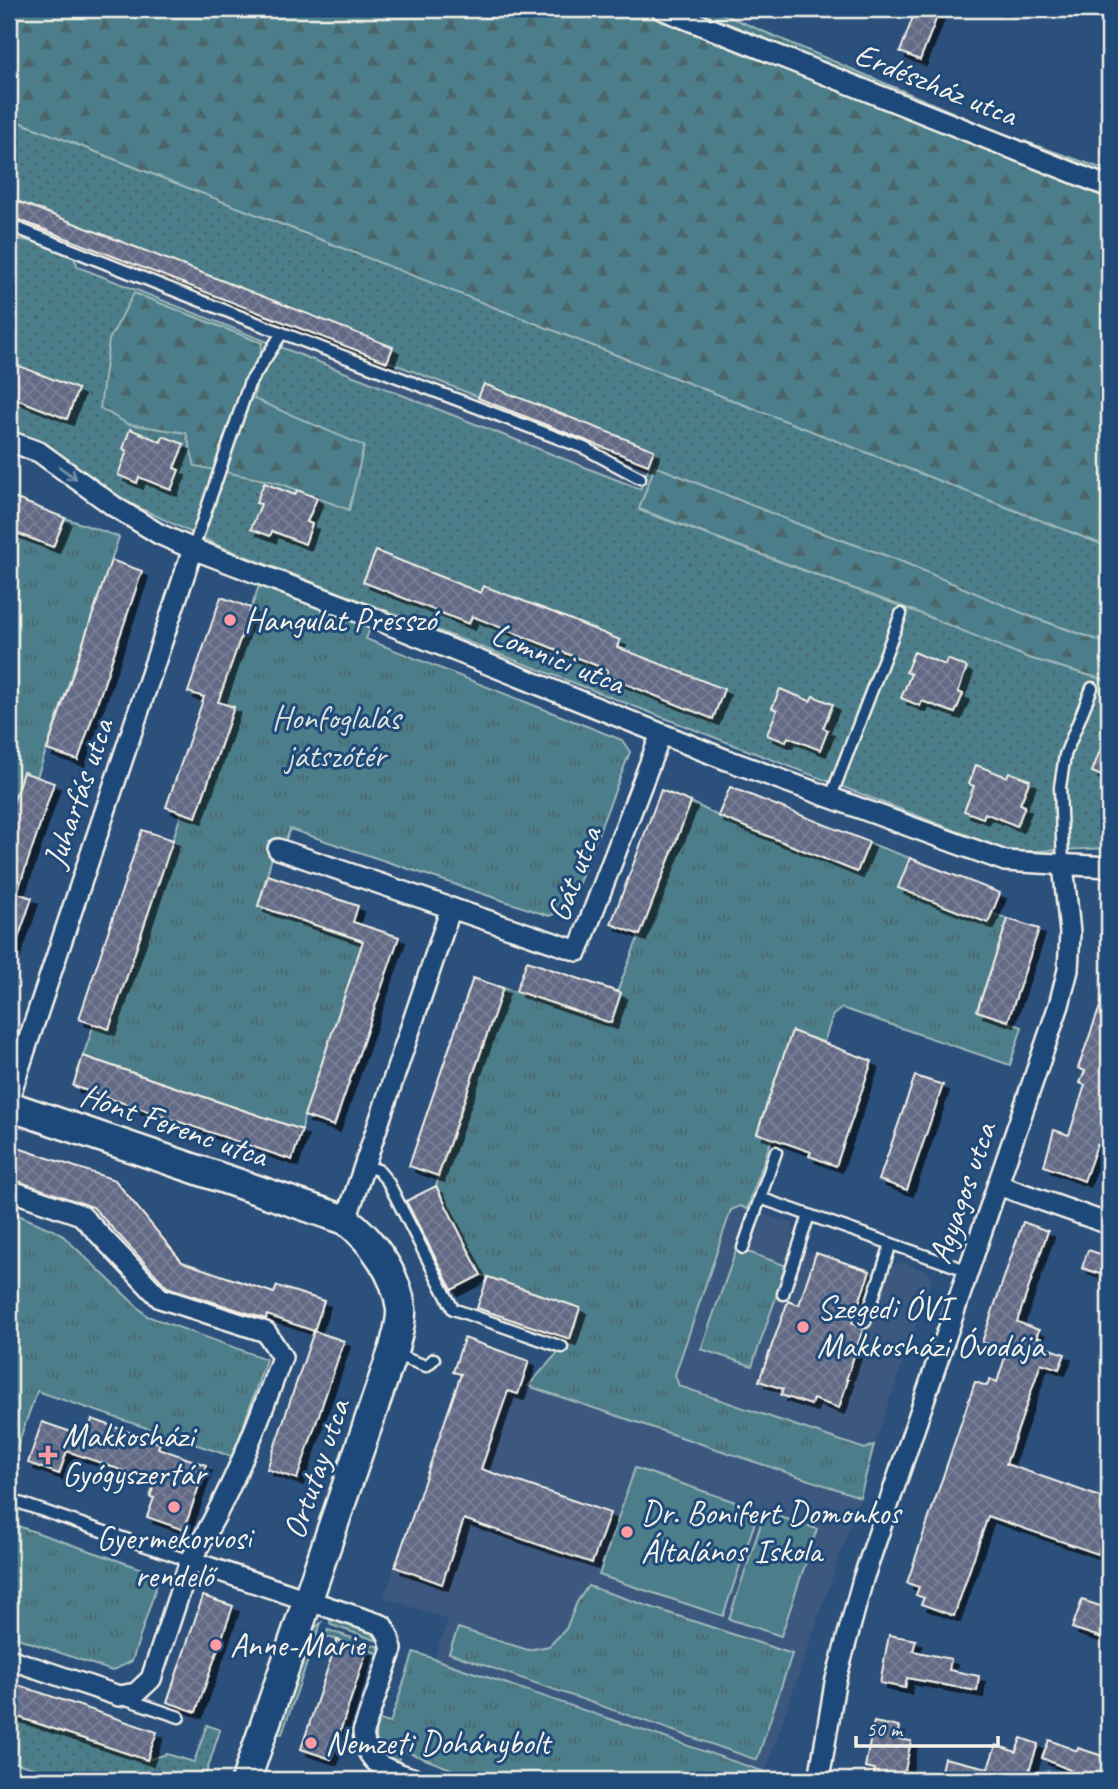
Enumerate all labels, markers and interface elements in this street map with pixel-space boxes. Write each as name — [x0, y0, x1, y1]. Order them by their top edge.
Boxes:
street label: Erdészház utca — [849, 32, 1025, 136]
one-way arrow — [58, 466, 77, 480]
place label: Hangulat Presszó — [244, 599, 441, 641]
marker: Hangulat Presszó — [222, 612, 238, 628]
street label: Lomnici utca — [485, 612, 632, 704]
park label: Honfoglalás játszótér — [272, 697, 403, 777]
street label: Juharfás utca — [32, 712, 124, 875]
street label: Gát utca — [537, 819, 612, 927]
street label: Hont Ferenc utca — [75, 1073, 275, 1177]
street label: Agyagos utca — [918, 1115, 1007, 1269]
place label: Szegedi ÓVI Makkosházi Óvodája — [817, 1287, 1047, 1367]
marker: Szegedi ÓVI Makkosházi Óvodája — [795, 1319, 811, 1335]
street label: Ortutay utca — [273, 1391, 360, 1544]
place label: Makkosházi Gyógyszertár — [62, 1415, 209, 1495]
marker: Makkosházi Gyógyszertár — [40, 1447, 56, 1463]
place label: Dr. Bonifert Domonkos Általános Iskola — [641, 1492, 903, 1572]
marker: Gyermekorvosi rendelő — [166, 1499, 182, 1515]
place label: Gyermekorvosi rendelő — [96, 1517, 255, 1597]
marker: Dr. Bonifert Domonkos Általános Iskola — [619, 1524, 635, 1540]
place label: Anne-Marie — [230, 1624, 367, 1666]
marker: Anne-Marie — [208, 1637, 224, 1653]
scale bar — [856, 1705, 997, 1749]
text: 50 m — [866, 1716, 904, 1742]
place label: Nemzeti Dohánybolt — [325, 1722, 553, 1764]
marker: Nemzeti Dohánybolt — [303, 1735, 319, 1751]

